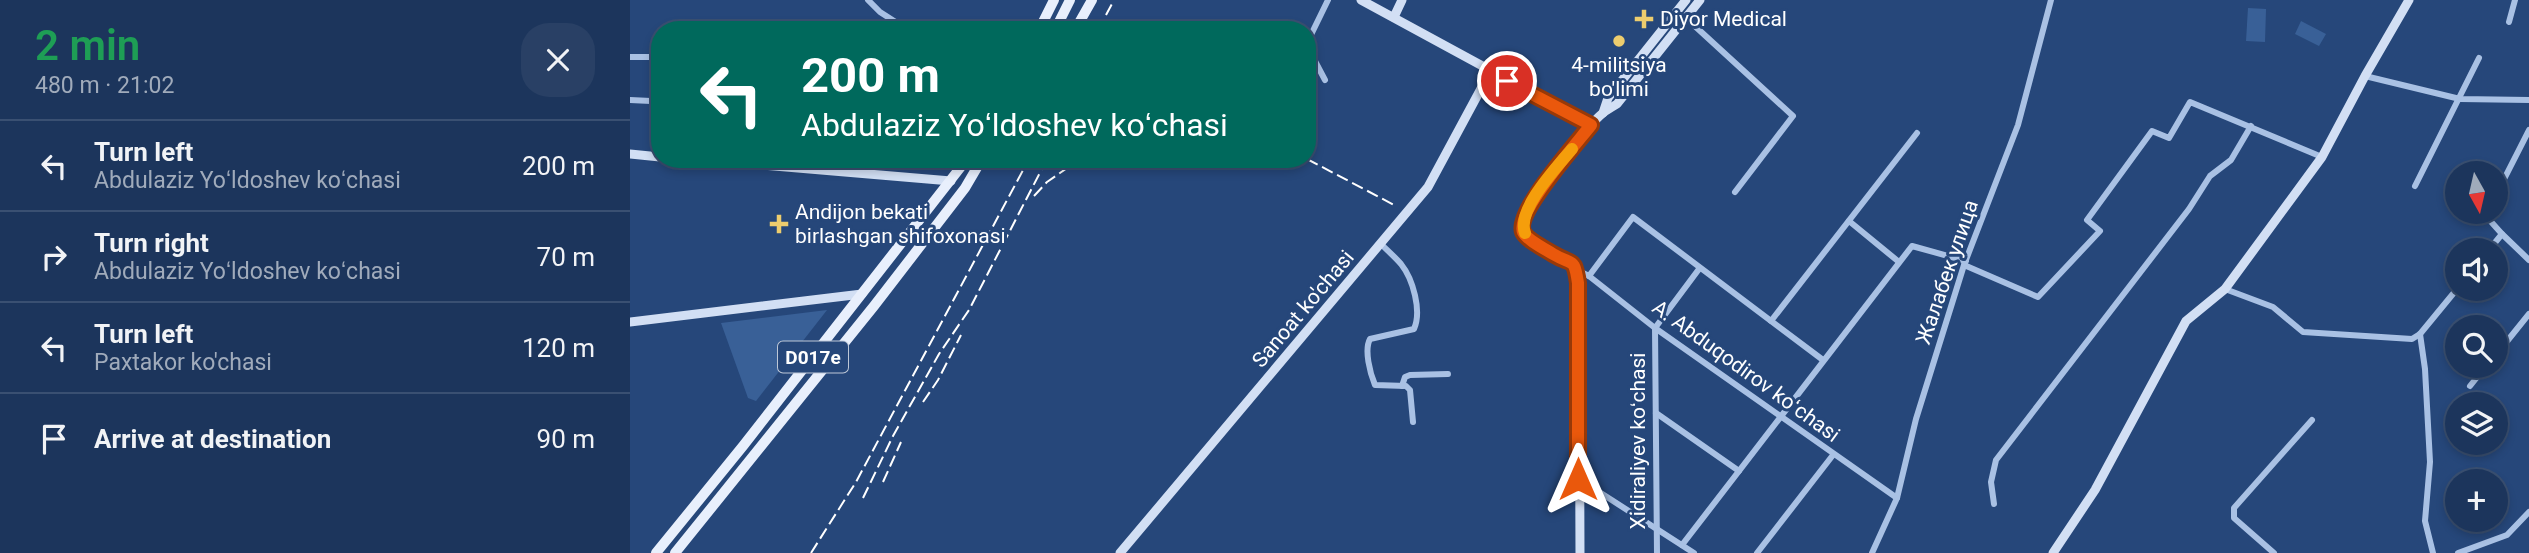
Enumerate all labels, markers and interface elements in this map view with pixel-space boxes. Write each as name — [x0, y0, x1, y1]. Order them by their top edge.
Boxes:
place label: Diyor Medical — [1660, 7, 1787, 31]
marker: Diyor Medical — [1634, 9, 1654, 29]
text: 2 min — [35, 21, 140, 70]
button: close — [521, 23, 595, 97]
marker: 4-militsiya bo'limi — [1611, 33, 1627, 49]
text: 200 m — [801, 47, 940, 104]
icon: left — [686, 49, 777, 140]
pin — [1477, 51, 1537, 111]
place label: 4-militsiya bo'limi — [1571, 53, 1667, 101]
icon: arrive — [1488, 62, 1526, 100]
text: 480 m · 21:02 — [35, 72, 174, 99]
text: Abdulaziz Yoʻldoshev koʻchasi — [801, 106, 1228, 144]
text: Turn left — [94, 137, 193, 167]
icon: left — [35, 147, 73, 185]
text: 200 m — [522, 151, 595, 181]
north arrow — [2445, 161, 2508, 224]
map controls — [2445, 161, 2508, 532]
text: Abdulaziz Yoʻldoshev koʻchasi — [94, 167, 401, 194]
street label: Жалабек улица — [1911, 197, 1983, 347]
place label: Аndijon bekati birlashgan shifoxonasi — [795, 200, 1006, 248]
marker: Аndijon bekati birlashgan shifoxonasi — [769, 214, 789, 234]
text: Turn right — [94, 228, 209, 258]
icon: right — [35, 238, 73, 276]
button: sound — [2445, 238, 2508, 301]
text: 70 m — [537, 242, 595, 272]
street label: Sanoat ko'chasi — [1247, 246, 1359, 372]
text: Abdulaziz Yoʻldoshev koʻchasi — [94, 258, 401, 285]
street label: A. Abduqodirov koʻchasi — [1648, 295, 1844, 447]
button: search — [2445, 315, 2508, 378]
text: Turn left — [94, 319, 193, 349]
icon: left — [35, 329, 73, 367]
text: 120 m — [522, 333, 595, 363]
road number: D017e — [778, 342, 848, 372]
text: Paxtakor ko'chasi — [94, 349, 272, 376]
street label: Xidiraliyev koʻchasi — [1626, 353, 1650, 529]
button: layers — [2445, 392, 2508, 455]
icon: arrive — [35, 420, 73, 458]
text: Arrive at destination — [94, 424, 331, 454]
text: 90 m — [537, 424, 595, 454]
position arrow — [1541, 442, 1615, 516]
button: + — [2445, 469, 2508, 532]

